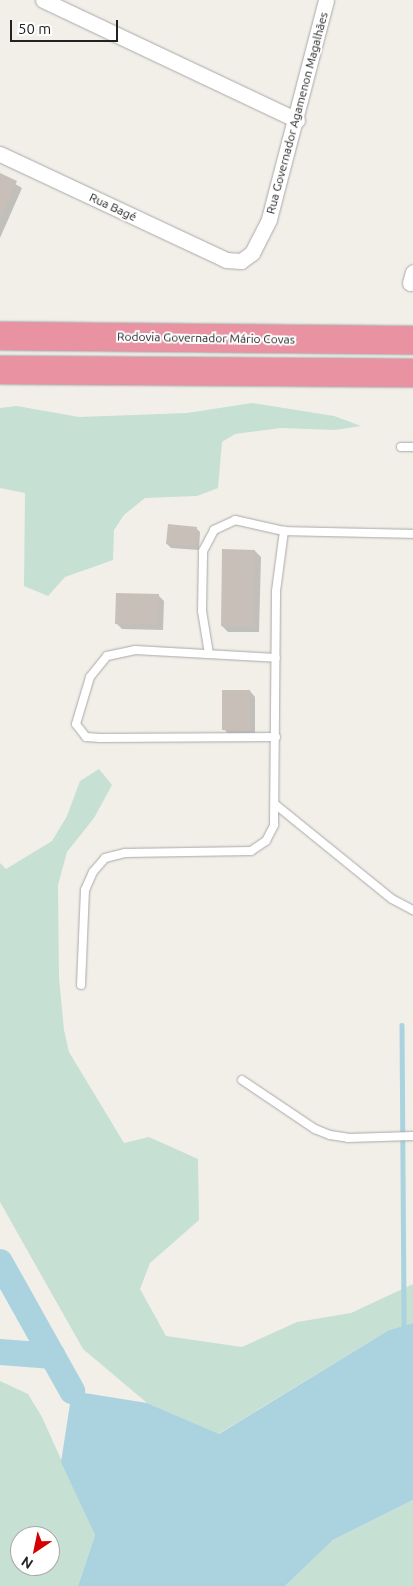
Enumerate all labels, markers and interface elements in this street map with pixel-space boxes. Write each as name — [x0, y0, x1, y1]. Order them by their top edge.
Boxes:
scale bar — [12, 10, 120, 42]
street label: Rua Governador Agamenon Magalhães — [263, 10, 331, 216]
text: 50 m — [18, 20, 51, 37]
street label: Rua Bagé — [87, 190, 139, 224]
street label: Rodovia Governador Mário Covas — [117, 329, 295, 347]
north arrow — [10, 1526, 60, 1576]
text: N — [18, 1553, 36, 1572]

